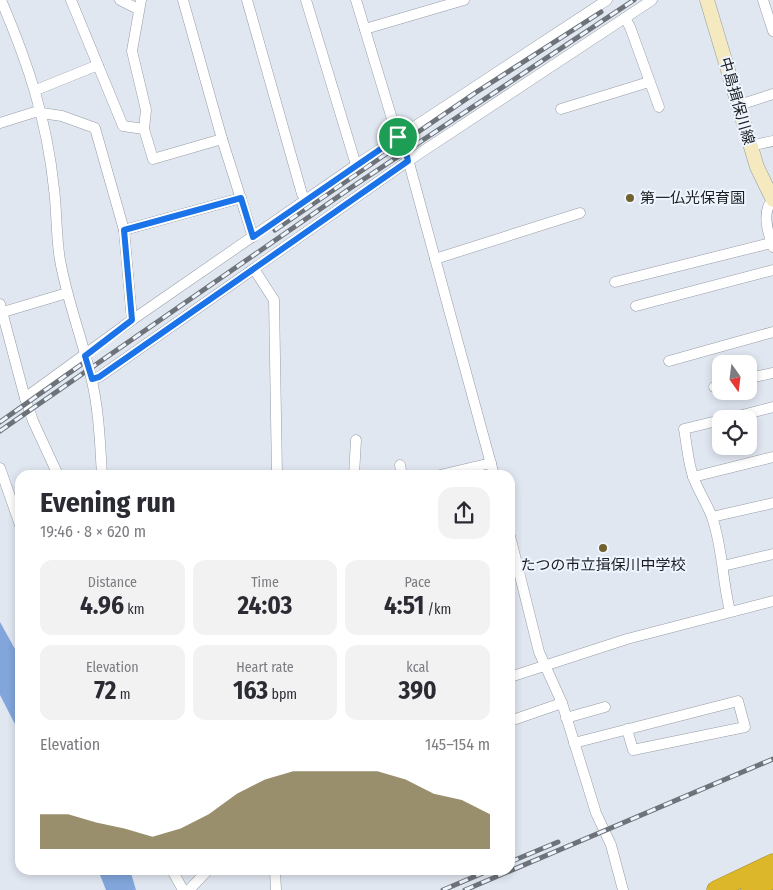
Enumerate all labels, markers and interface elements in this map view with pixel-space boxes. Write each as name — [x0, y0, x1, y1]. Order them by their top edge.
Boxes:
street label: 中島揖保川線 — [716, 55, 758, 147]
pin — [377, 116, 419, 158]
icon: arrive — [384, 123, 412, 151]
place label: 第一仏光保育園 — [640, 189, 745, 207]
marker: 第一仏光保育園 — [624, 192, 636, 204]
north arrow — [712, 355, 758, 400]
map controls — [712, 355, 757, 455]
button: locate — [712, 410, 757, 455]
text: Evening run — [40, 486, 176, 519]
button: share — [438, 487, 490, 539]
text: 19:46 · 8 × 620 m — [40, 522, 146, 541]
marker: たつの市立揖保川中学校 — [597, 542, 609, 554]
place label: たつの市立揖保川中学校 — [520, 556, 686, 574]
text: Distance — [88, 574, 137, 591]
text: Time — [251, 574, 279, 591]
text: Pace — [405, 574, 431, 591]
text: 4.96 — [80, 591, 124, 621]
text: 24:03 — [238, 591, 292, 621]
text: 4:51 — [384, 591, 424, 621]
text: km — [124, 601, 145, 618]
text: /km — [424, 601, 451, 618]
text: Elevation — [86, 659, 139, 676]
text: Heart rate — [236, 659, 294, 676]
text: kcal — [406, 659, 429, 676]
text: 72 — [94, 676, 116, 706]
text: 163 — [233, 676, 268, 706]
text: 390 — [399, 676, 437, 706]
text: m — [116, 686, 130, 703]
text: bpm — [268, 686, 297, 703]
text: Elevation — [40, 735, 100, 754]
text: 145–154 m — [425, 735, 490, 754]

